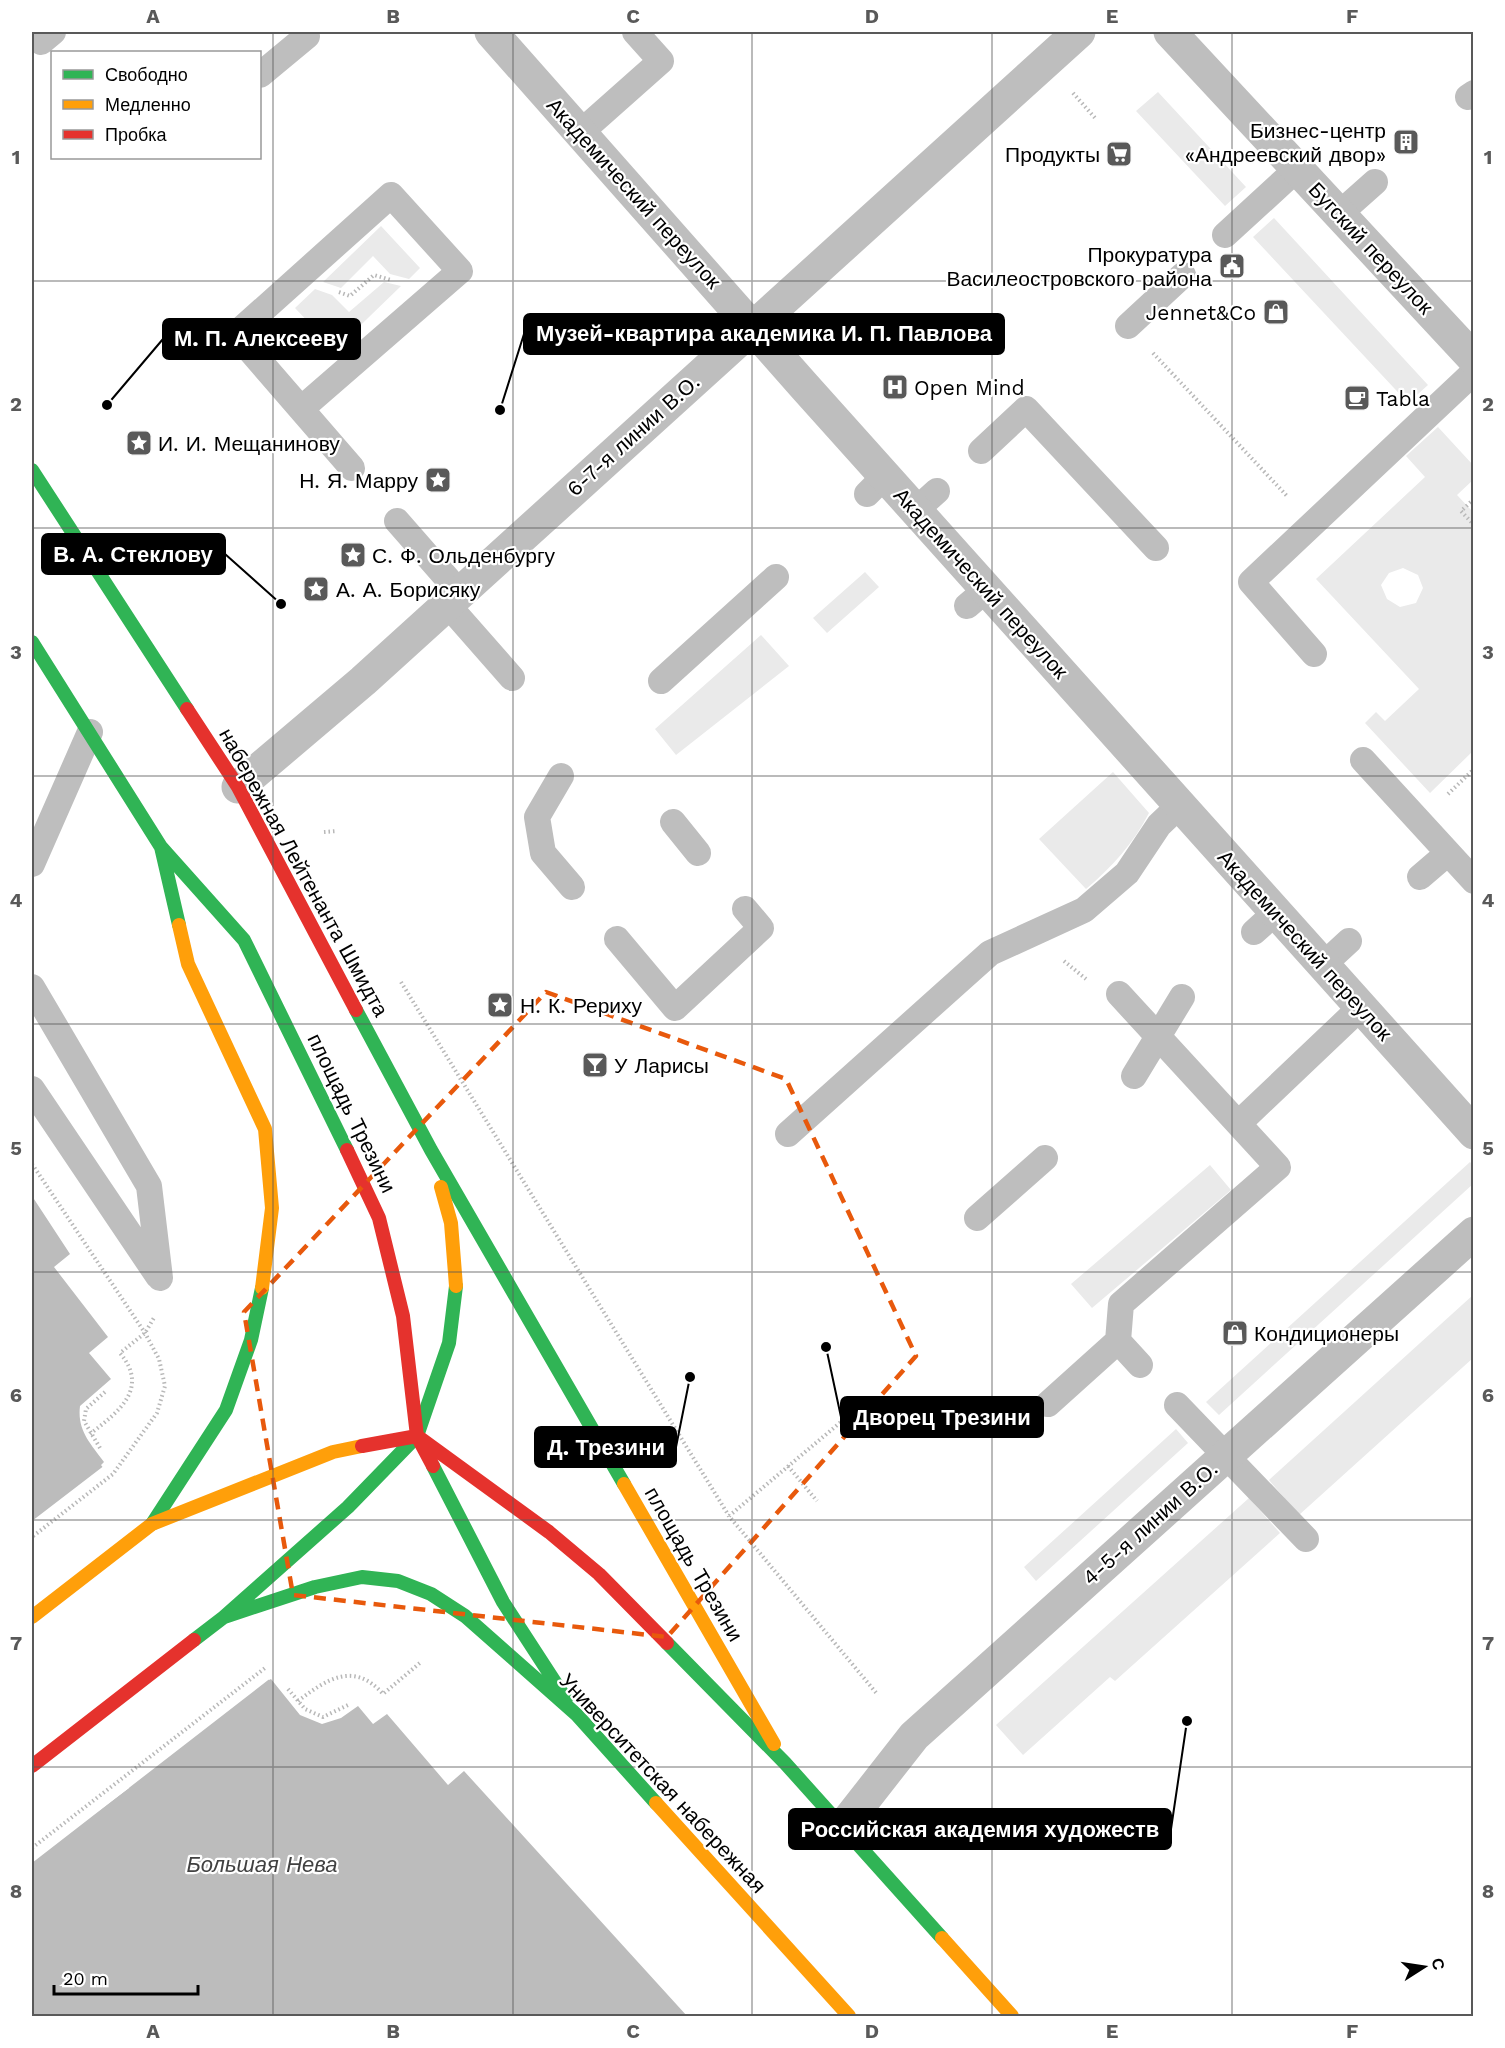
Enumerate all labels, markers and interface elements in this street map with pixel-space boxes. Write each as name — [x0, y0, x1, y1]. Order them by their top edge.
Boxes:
text: A — [146, 4, 160, 28]
text: B — [386, 4, 400, 28]
text: C — [626, 4, 640, 28]
text: D — [865, 4, 879, 28]
text: E — [1106, 4, 1118, 28]
text: F — [1346, 4, 1358, 28]
legend — [51, 51, 261, 159]
text: Свободно — [105, 64, 188, 85]
street label: Академический переулок — [542, 93, 727, 294]
text: Медленно — [105, 94, 191, 115]
place label: Бизнес-центр «Андреевский двор» — [1185, 118, 1386, 167]
text: Пробка — [105, 124, 168, 145]
building icon: Бизнес-центр «Андреевский двор» — [1391, 127, 1421, 157]
supermarket icon: Продукты — [1104, 139, 1134, 169]
place label: Продукты — [1005, 142, 1100, 167]
text: 1 — [12, 145, 20, 169]
text: 1 — [1484, 145, 1492, 169]
street label: Бугский переулок — [1304, 177, 1439, 320]
place label: Прокуратура Василеостровского района — [946, 242, 1212, 291]
public building icon: Прокуратура Василеостровского района — [1217, 251, 1247, 281]
shop icon: Jennet&Co — [1261, 297, 1291, 327]
place label: Jennet&Co — [1146, 300, 1256, 325]
callout: Музей-квартира академика И. П. Павлова — [524, 314, 1004, 354]
callout: М. П. Алексееву — [163, 319, 360, 359]
text: Музей-квартира академика И. П. Павлова — [536, 321, 993, 346]
text: М. П. Алексееву — [174, 326, 349, 351]
street label: 6-7-я линии В.О. — [562, 369, 704, 501]
hospital icon: Open Mind — [880, 372, 910, 402]
place label: Open Mind — [914, 375, 1025, 400]
cafe icon: Tabla — [1342, 383, 1372, 413]
place label: Tabla — [1376, 386, 1430, 411]
text: 2 — [10, 392, 22, 416]
text: 2 — [1482, 392, 1494, 416]
place icon: И. И. Мещанинову — [124, 428, 154, 458]
place label: И. И. Мещанинову — [158, 431, 340, 456]
place icon: Н. Я. Марру — [423, 465, 453, 495]
place label: Н. Я. Марру — [299, 468, 418, 493]
street label: Академический переулок — [889, 483, 1074, 684]
callout: В. А. Стеклову — [42, 534, 225, 574]
place icon: С. Ф. Ольденбургу — [338, 540, 368, 570]
text: В. А. Стеклову — [53, 542, 214, 567]
place label: С. Ф. Ольденбургу — [372, 543, 556, 568]
place icon: А. А. Борисяку — [301, 574, 331, 604]
place label: А. А. Борисяку — [336, 577, 481, 602]
text: 3 — [10, 640, 22, 664]
text: 3 — [1482, 640, 1494, 664]
street label: набережная Лейтенанта Шмидта — [214, 723, 394, 1021]
street label: Академический переулок — [1213, 845, 1398, 1046]
text: 4 — [10, 888, 23, 912]
text: 4 — [1482, 888, 1495, 912]
place icon: Н. К. Рериху — [485, 990, 515, 1020]
place label: Н. К. Рериху — [520, 993, 643, 1018]
street label: площадь Трезини — [303, 1029, 401, 1197]
bar icon: У Ларисы — [580, 1050, 610, 1080]
place label: У Ларисы — [614, 1053, 709, 1078]
text: 5 — [10, 1136, 22, 1160]
text: 5 — [1482, 1136, 1494, 1160]
shop icon: Кондиционеры — [1220, 1318, 1250, 1348]
place label: Кондиционеры — [1254, 1321, 1399, 1346]
text: 6 — [10, 1383, 22, 1407]
text: 6 — [1482, 1383, 1494, 1407]
callout: Дворец Трезини — [841, 1397, 1043, 1437]
text: Дворец Трезини — [853, 1405, 1031, 1430]
callout: Д. Трезини — [535, 1427, 676, 1467]
text: Д. Трезини — [547, 1435, 665, 1460]
street label: 4-5-я линии В.О. — [1077, 1456, 1223, 1590]
street label: площадь Трезини — [640, 1482, 748, 1646]
text: 7 — [10, 1631, 22, 1655]
text: 7 — [1482, 1631, 1494, 1655]
street label: Университетская набережная — [555, 1668, 771, 1898]
callout: Российская академия художеств — [789, 1809, 1171, 1849]
text: Российская академия художеств — [801, 1817, 1159, 1842]
water label: Большая Нева — [186, 1852, 338, 1877]
text: 8 — [10, 1879, 22, 1903]
text: 8 — [1482, 1879, 1494, 1903]
north arrow — [1394, 1937, 1454, 1997]
text: С — [1428, 1956, 1449, 1972]
scale bar — [54, 1958, 198, 1996]
text: 20 m — [63, 1968, 108, 1989]
text: A — [146, 2019, 160, 2043]
text: B — [386, 2019, 400, 2043]
text: C — [626, 2019, 640, 2043]
text: D — [865, 2019, 879, 2043]
text: E — [1106, 2019, 1118, 2043]
text: F — [1346, 2019, 1358, 2043]

